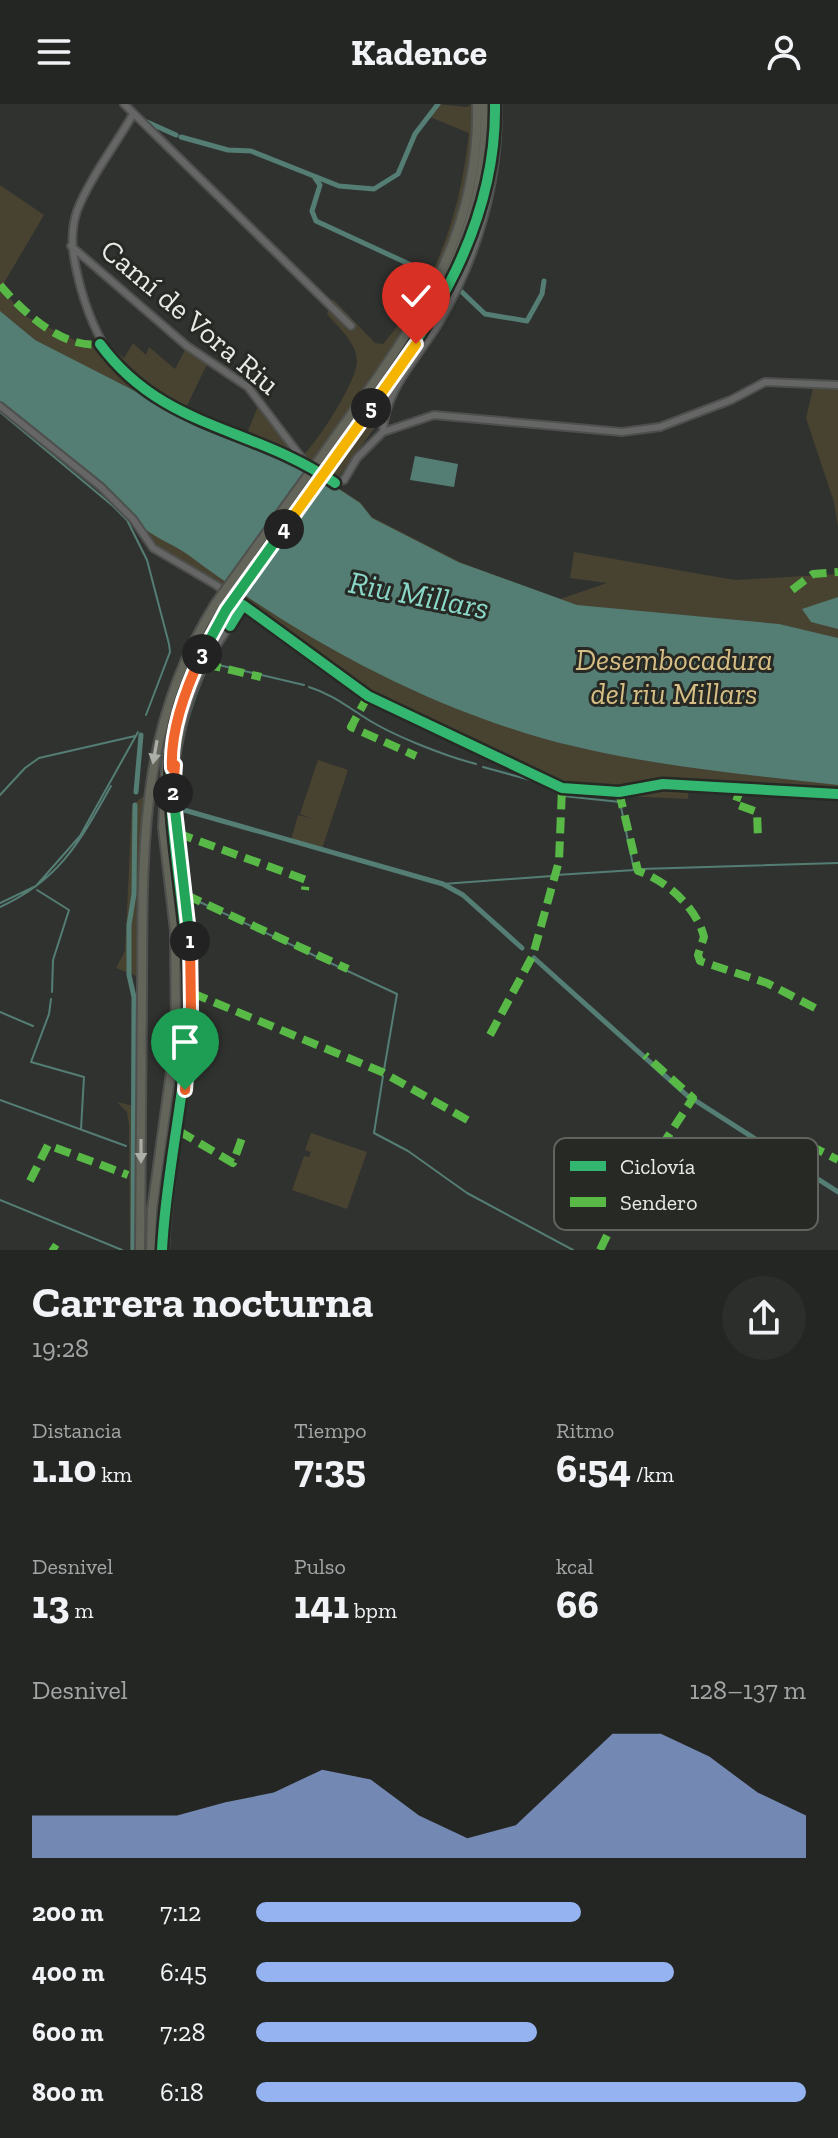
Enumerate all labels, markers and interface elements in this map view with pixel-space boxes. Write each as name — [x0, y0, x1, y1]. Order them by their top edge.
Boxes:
icon: menu — [32, 30, 76, 74]
icon: person — [762, 30, 806, 74]
text: Kadence — [351, 31, 487, 74]
street label: Camí de Vora Riu — [93, 232, 287, 402]
pin — [382, 262, 450, 344]
icon: check — [394, 274, 438, 318]
pin: 5 — [351, 388, 391, 428]
text: 5 — [365, 394, 377, 421]
pin: 4 — [264, 509, 304, 549]
text: 4 — [278, 515, 290, 542]
water label: Riu Millars — [346, 563, 492, 627]
pin: 3 — [182, 634, 222, 674]
text: 3 — [196, 640, 208, 667]
park label: Desembocadura del riu Millars — [575, 642, 773, 712]
one-way arrow — [148, 740, 160, 765]
pin: 2 — [153, 773, 193, 813]
text: 2 — [167, 779, 179, 806]
pin: 1 — [170, 921, 210, 961]
text: 1 — [186, 927, 194, 954]
pin — [151, 1008, 219, 1090]
icon: arrive — [163, 1020, 207, 1064]
legend — [554, 1138, 818, 1230]
one-way arrow — [135, 1139, 147, 1164]
text: Ciclovía — [620, 1153, 696, 1180]
text: Sendero — [620, 1189, 698, 1216]
text: Carrera nocturna — [32, 1275, 373, 1328]
button: share — [722, 1276, 806, 1360]
text: 19:28 — [32, 1332, 89, 1364]
text: Distancia — [32, 1417, 122, 1444]
text: Tiempo — [294, 1417, 367, 1444]
text: Ritmo — [556, 1417, 614, 1444]
text: 1.10 — [32, 1444, 96, 1492]
text: 7:35 — [294, 1444, 366, 1492]
text: 6:54 — [556, 1444, 631, 1492]
text: km — [96, 1461, 132, 1488]
text: /km — [631, 1461, 674, 1488]
text: Desnivel — [32, 1553, 113, 1580]
text: Pulso — [294, 1553, 346, 1580]
text: kcal — [556, 1553, 594, 1580]
text: 13 — [32, 1580, 69, 1628]
text: 141 — [294, 1580, 349, 1628]
text: 66 — [556, 1580, 599, 1628]
text: m — [69, 1597, 93, 1624]
text: bpm — [349, 1597, 397, 1624]
text: Desnivel — [32, 1674, 128, 1706]
text: 128–137 m — [690, 1674, 806, 1706]
text: 200 m — [32, 1896, 104, 1928]
text: 7:12 — [160, 1896, 201, 1928]
text: 400 m — [32, 1956, 104, 1988]
text: 6:45 — [160, 1956, 207, 1988]
text: 600 m — [32, 2016, 104, 2048]
text: 7:28 — [160, 2016, 205, 2048]
text: 800 m — [32, 2076, 104, 2108]
text: 6:18 — [160, 2076, 204, 2108]

